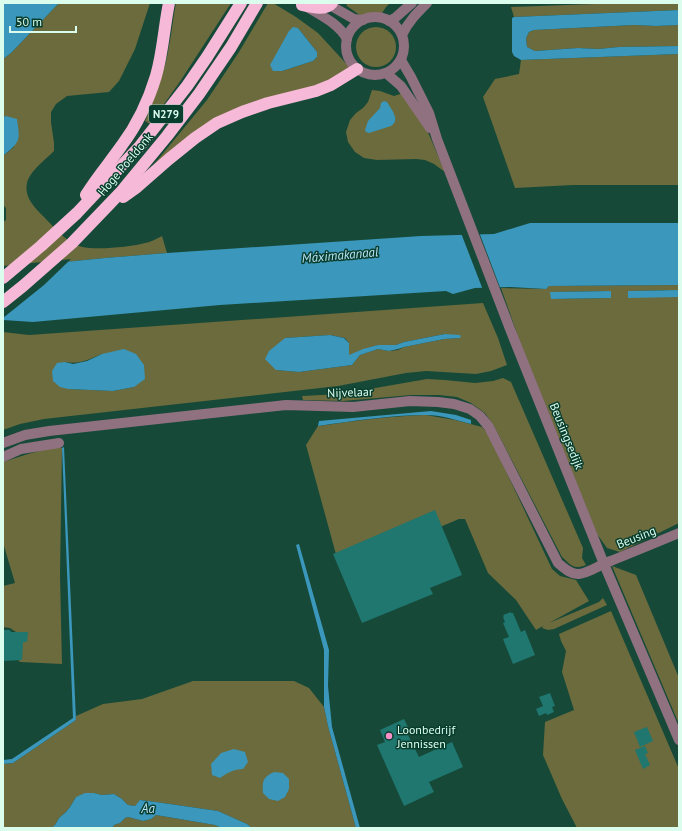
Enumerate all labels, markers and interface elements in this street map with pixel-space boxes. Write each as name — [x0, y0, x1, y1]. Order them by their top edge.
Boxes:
scale bar — [10, 8, 76, 34]
text: 50 m — [16, 14, 42, 29]
road number: N279 — [149, 105, 183, 123]
street label: Hoge Poeldonk — [94, 129, 156, 199]
water label: Máximakanaal — [301, 243, 380, 267]
street label: Nijvelaar — [327, 384, 373, 400]
street label: Beusingsedijk — [547, 400, 587, 472]
street label: Beusing — [614, 522, 658, 552]
place label: Loonbedrijf Jennissen — [396, 722, 456, 751]
marker: Loonbedrijf Jennissen — [384, 731, 394, 741]
water label: Aa — [140, 800, 155, 817]

